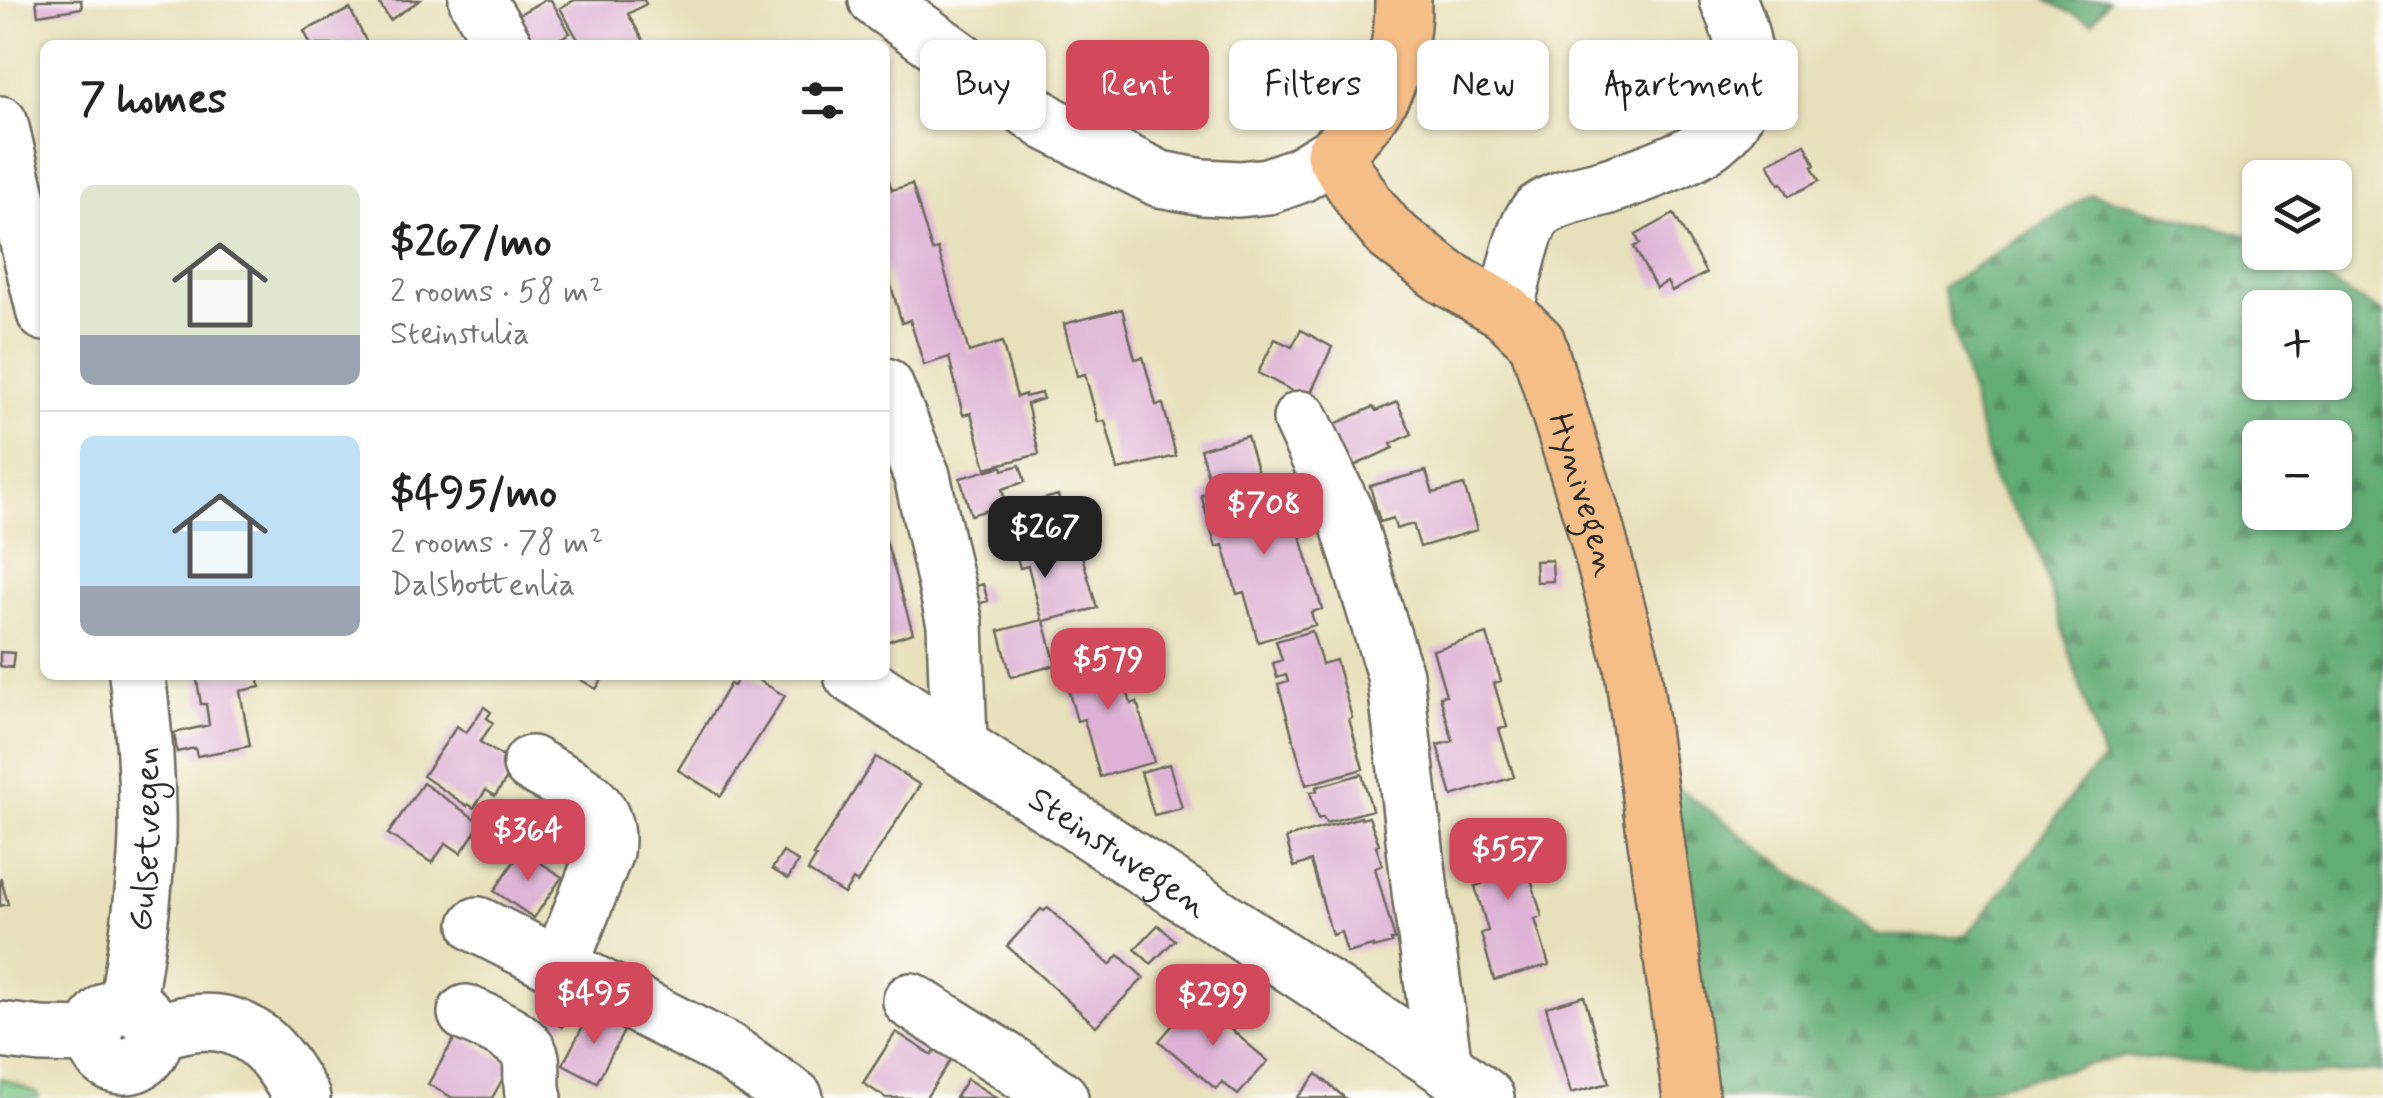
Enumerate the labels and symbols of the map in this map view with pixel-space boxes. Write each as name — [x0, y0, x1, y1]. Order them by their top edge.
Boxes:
street label: Hynivegen — [1536, 407, 1628, 582]
pin: $708 — [1205, 473, 1323, 558]
pin: $267 — [986, 496, 1104, 581]
pin: $579 — [1049, 628, 1167, 713]
street label: Gulsetvegen — [118, 746, 175, 934]
street label: Steinstuvegen — [1019, 777, 1217, 929]
pin: $364 — [469, 799, 587, 884]
pin: $557 — [1449, 818, 1567, 903]
pin: $495 — [535, 962, 653, 1047]
pin: $299 — [1154, 964, 1272, 1049]

